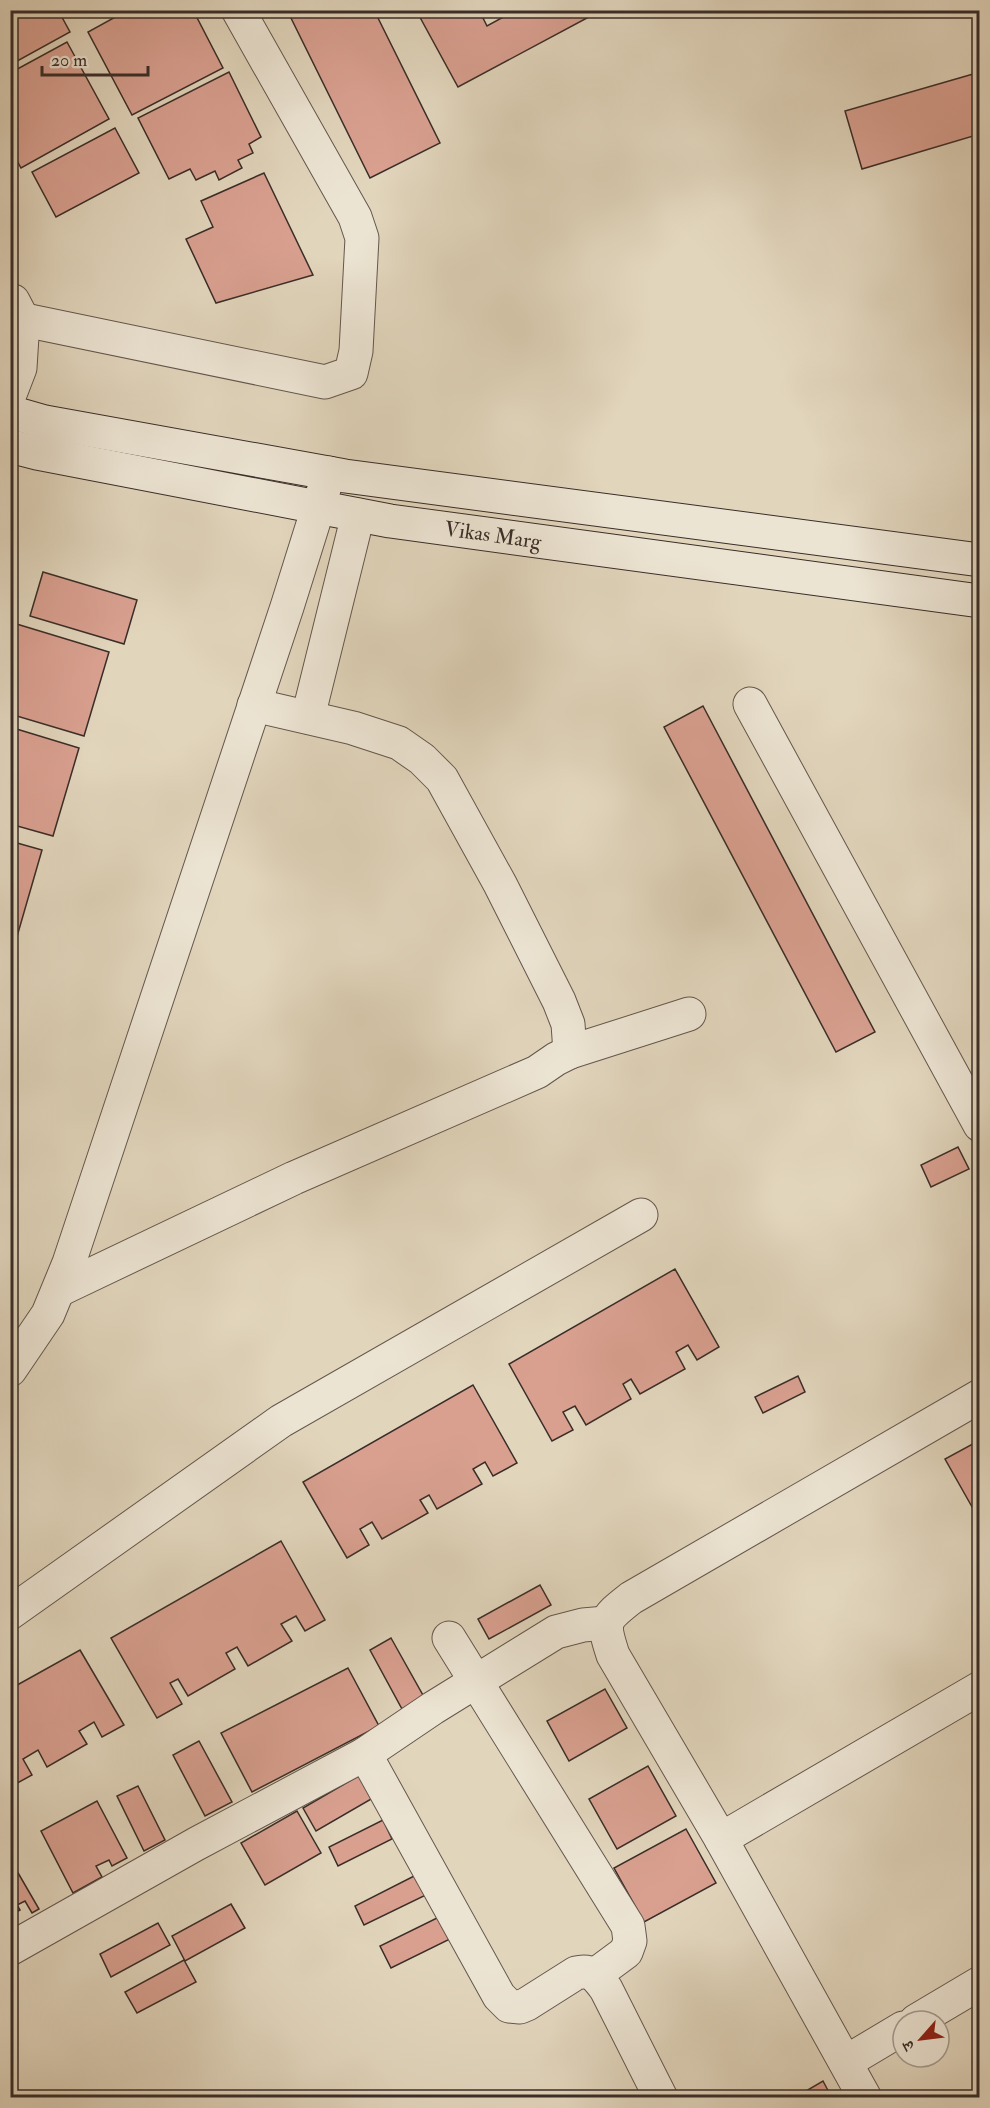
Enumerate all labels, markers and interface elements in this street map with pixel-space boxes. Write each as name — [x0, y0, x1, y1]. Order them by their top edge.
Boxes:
scale bar — [42, 39, 148, 77]
text: 20 m — [51, 49, 87, 72]
street label: Vikas Marg — [443, 515, 544, 556]
north arrow — [891, 2009, 951, 2069]
text: उ — [897, 2036, 920, 2055]

